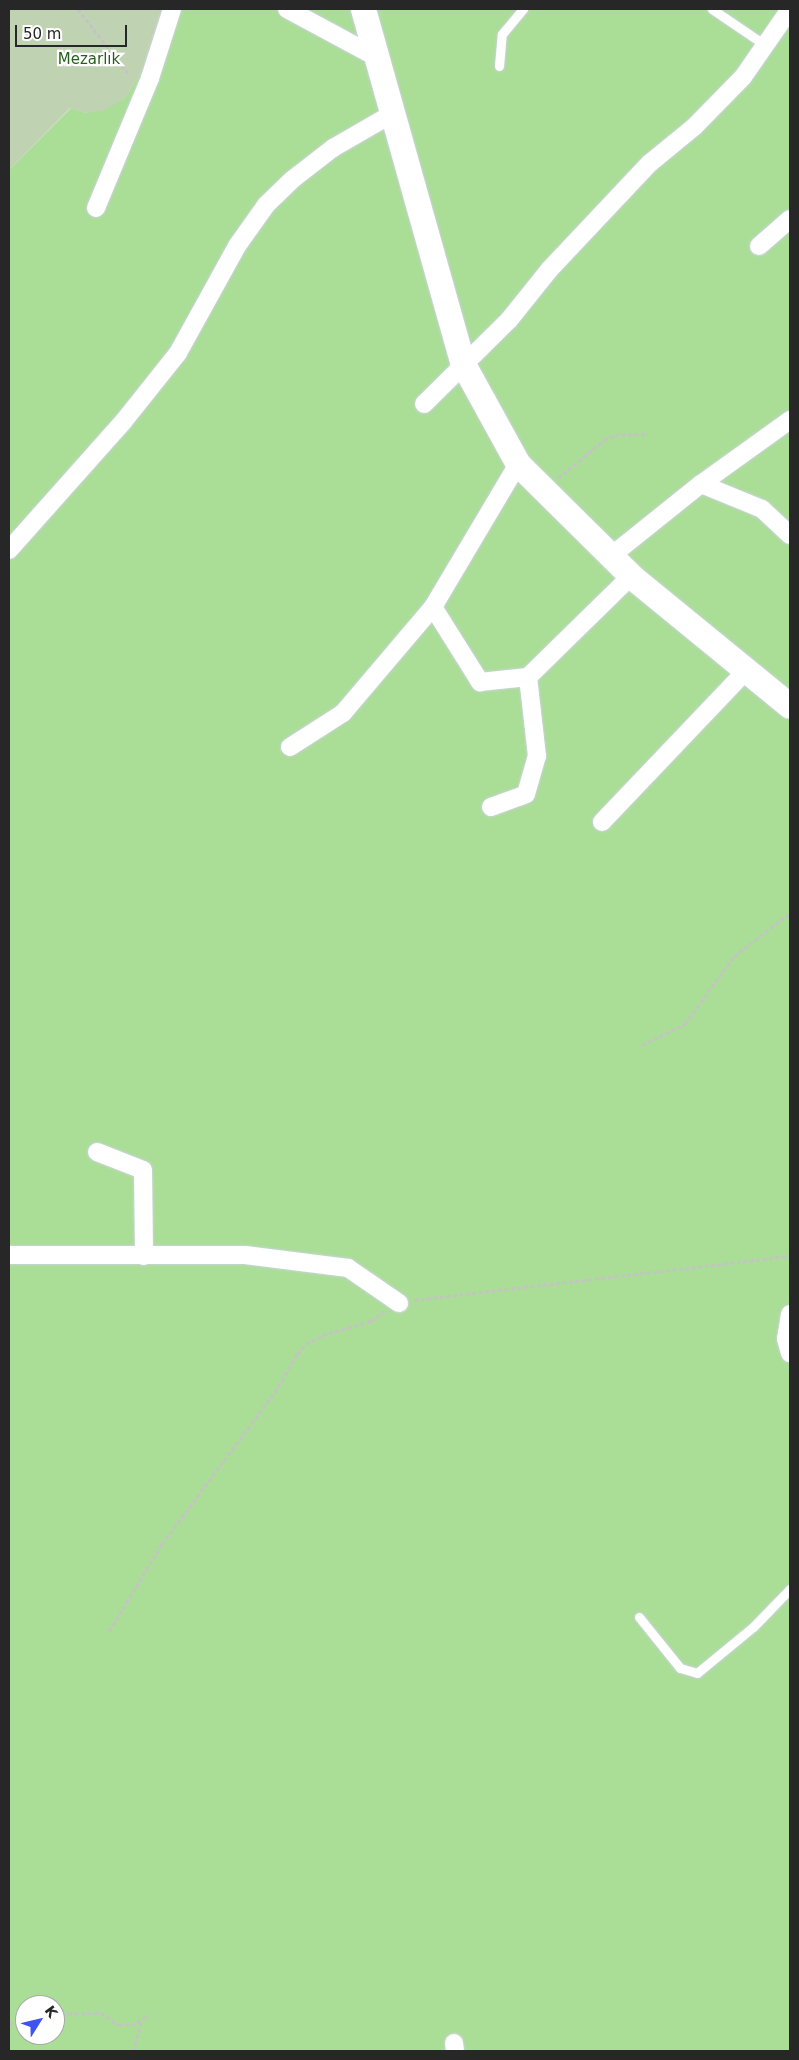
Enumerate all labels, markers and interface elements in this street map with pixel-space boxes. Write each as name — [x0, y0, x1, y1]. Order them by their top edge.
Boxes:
scale bar — [18, 15, 130, 47]
text: 50 m — [23, 25, 61, 43]
park label: Mezarlık — [58, 51, 120, 69]
north arrow — [15, 1995, 65, 2045]
text: K — [42, 2003, 61, 2021]

